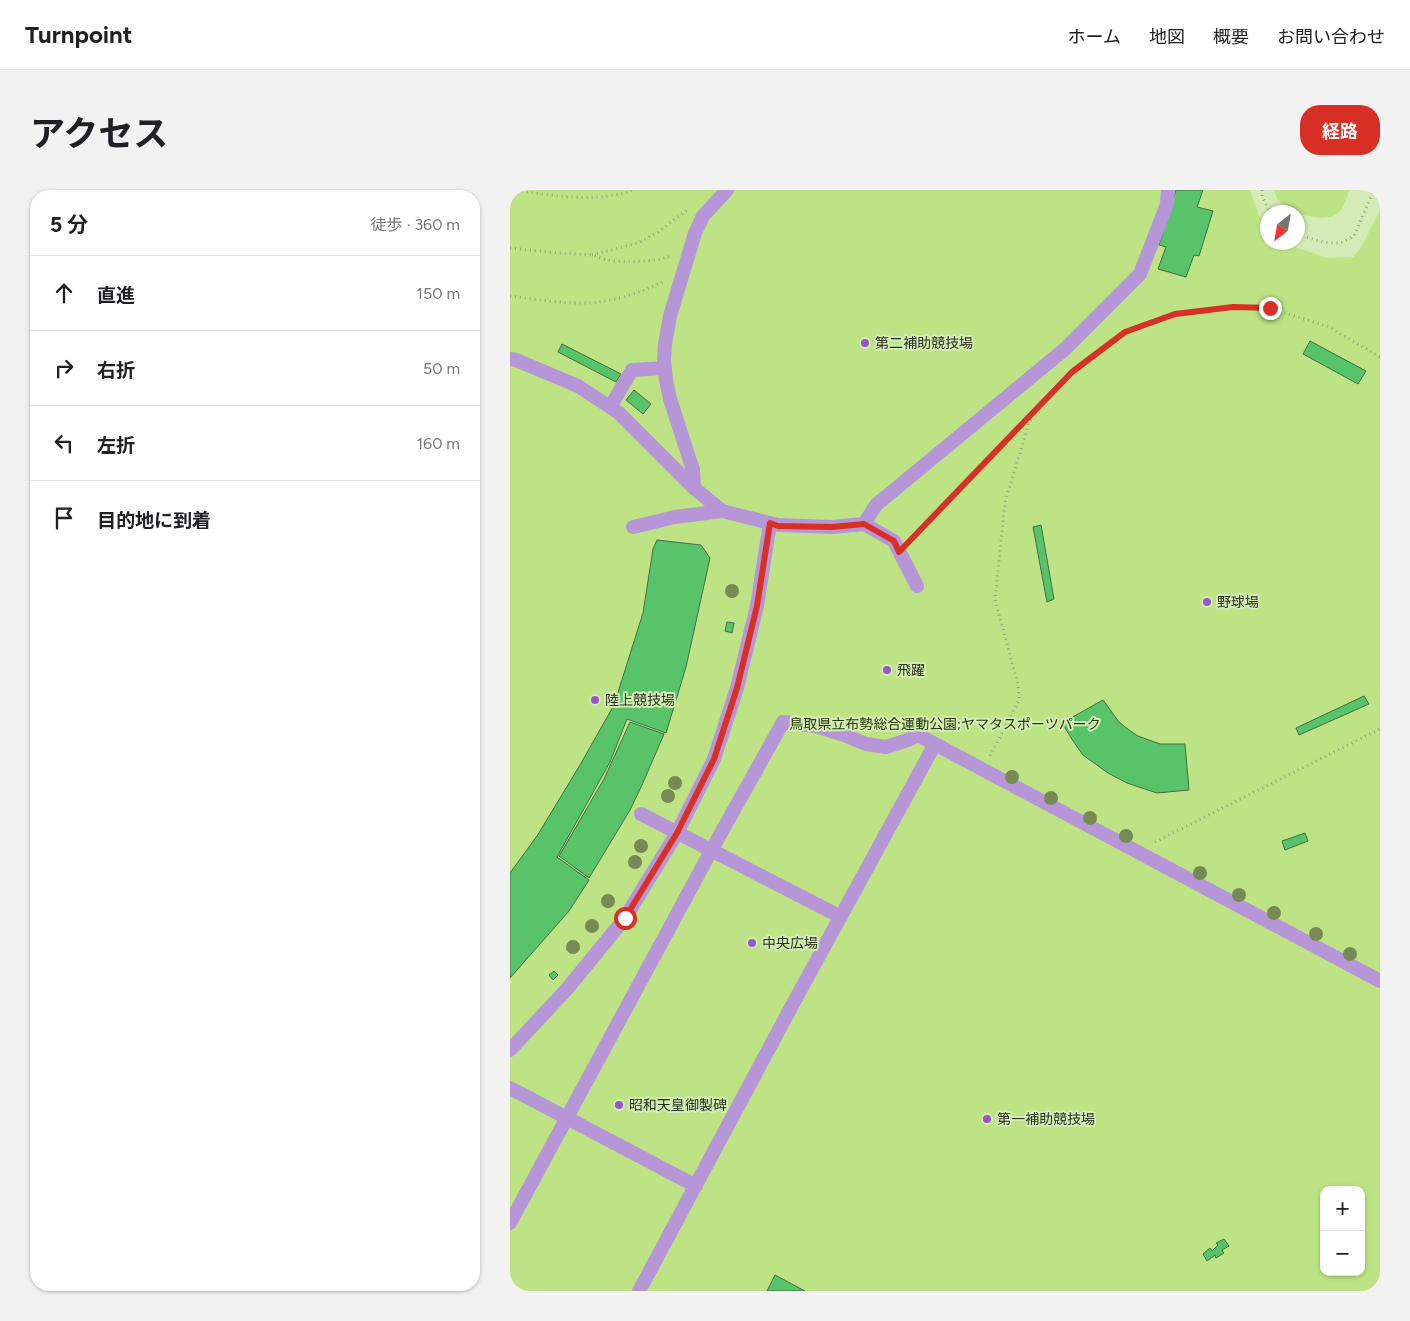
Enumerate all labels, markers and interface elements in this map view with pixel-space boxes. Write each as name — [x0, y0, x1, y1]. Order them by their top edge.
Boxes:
text: Turnpoint — [25, 20, 132, 49]
text: ホーム — [1068, 26, 1121, 48]
text: 地図 — [1149, 26, 1185, 48]
text: 概要 — [1213, 26, 1249, 48]
text: お問い合わせ — [1277, 26, 1385, 48]
button: 経路 — [1300, 105, 1380, 155]
text: アクセス — [30, 113, 168, 155]
north arrow — [1260, 205, 1305, 250]
text: 5 分 — [50, 212, 88, 237]
text: 徒歩 · 360 m — [370, 215, 460, 234]
icon: ahead — [50, 279, 78, 307]
text: 直進 — [97, 284, 135, 307]
text: 150 m — [416, 284, 460, 303]
route end — [1259, 297, 1282, 320]
place label: 第二補助競技場 — [875, 335, 973, 352]
marker: 第二補助競技場 — [859, 337, 871, 349]
icon: right — [50, 354, 78, 382]
text: 右折 — [97, 359, 135, 382]
text: 50 m — [423, 359, 460, 378]
icon: left — [50, 429, 78, 457]
text: 左折 — [97, 434, 135, 457]
text: 160 m — [417, 434, 460, 453]
icon: arrive — [50, 504, 78, 532]
text: 目的地に到着 — [97, 509, 211, 532]
place label: 野球場 — [1217, 594, 1259, 611]
marker: 野球場 — [1201, 596, 1213, 608]
place label: 飛躍 — [897, 662, 925, 679]
marker: 飛躍 — [881, 664, 893, 676]
place label: 陸上競技場 — [605, 692, 675, 709]
marker: 陸上競技場 — [589, 694, 601, 706]
park label: 鳥取県立布勢総合運動公園;ヤマタスポーツパーク — [789, 716, 1101, 733]
route start — [614, 907, 637, 930]
place label: 中央広場 — [762, 935, 818, 952]
marker: 中央広場 — [746, 937, 758, 949]
place label: 昭和天皇御製碑 — [629, 1097, 727, 1114]
marker: 昭和天皇御製碑 — [613, 1099, 625, 1111]
place label: 第一補助競技場 — [997, 1111, 1095, 1128]
marker: 第一補助競技場 — [981, 1113, 993, 1125]
map controls — [1320, 1186, 1365, 1276]
button: + — [1320, 1186, 1365, 1231]
button: − — [1320, 1231, 1365, 1276]

